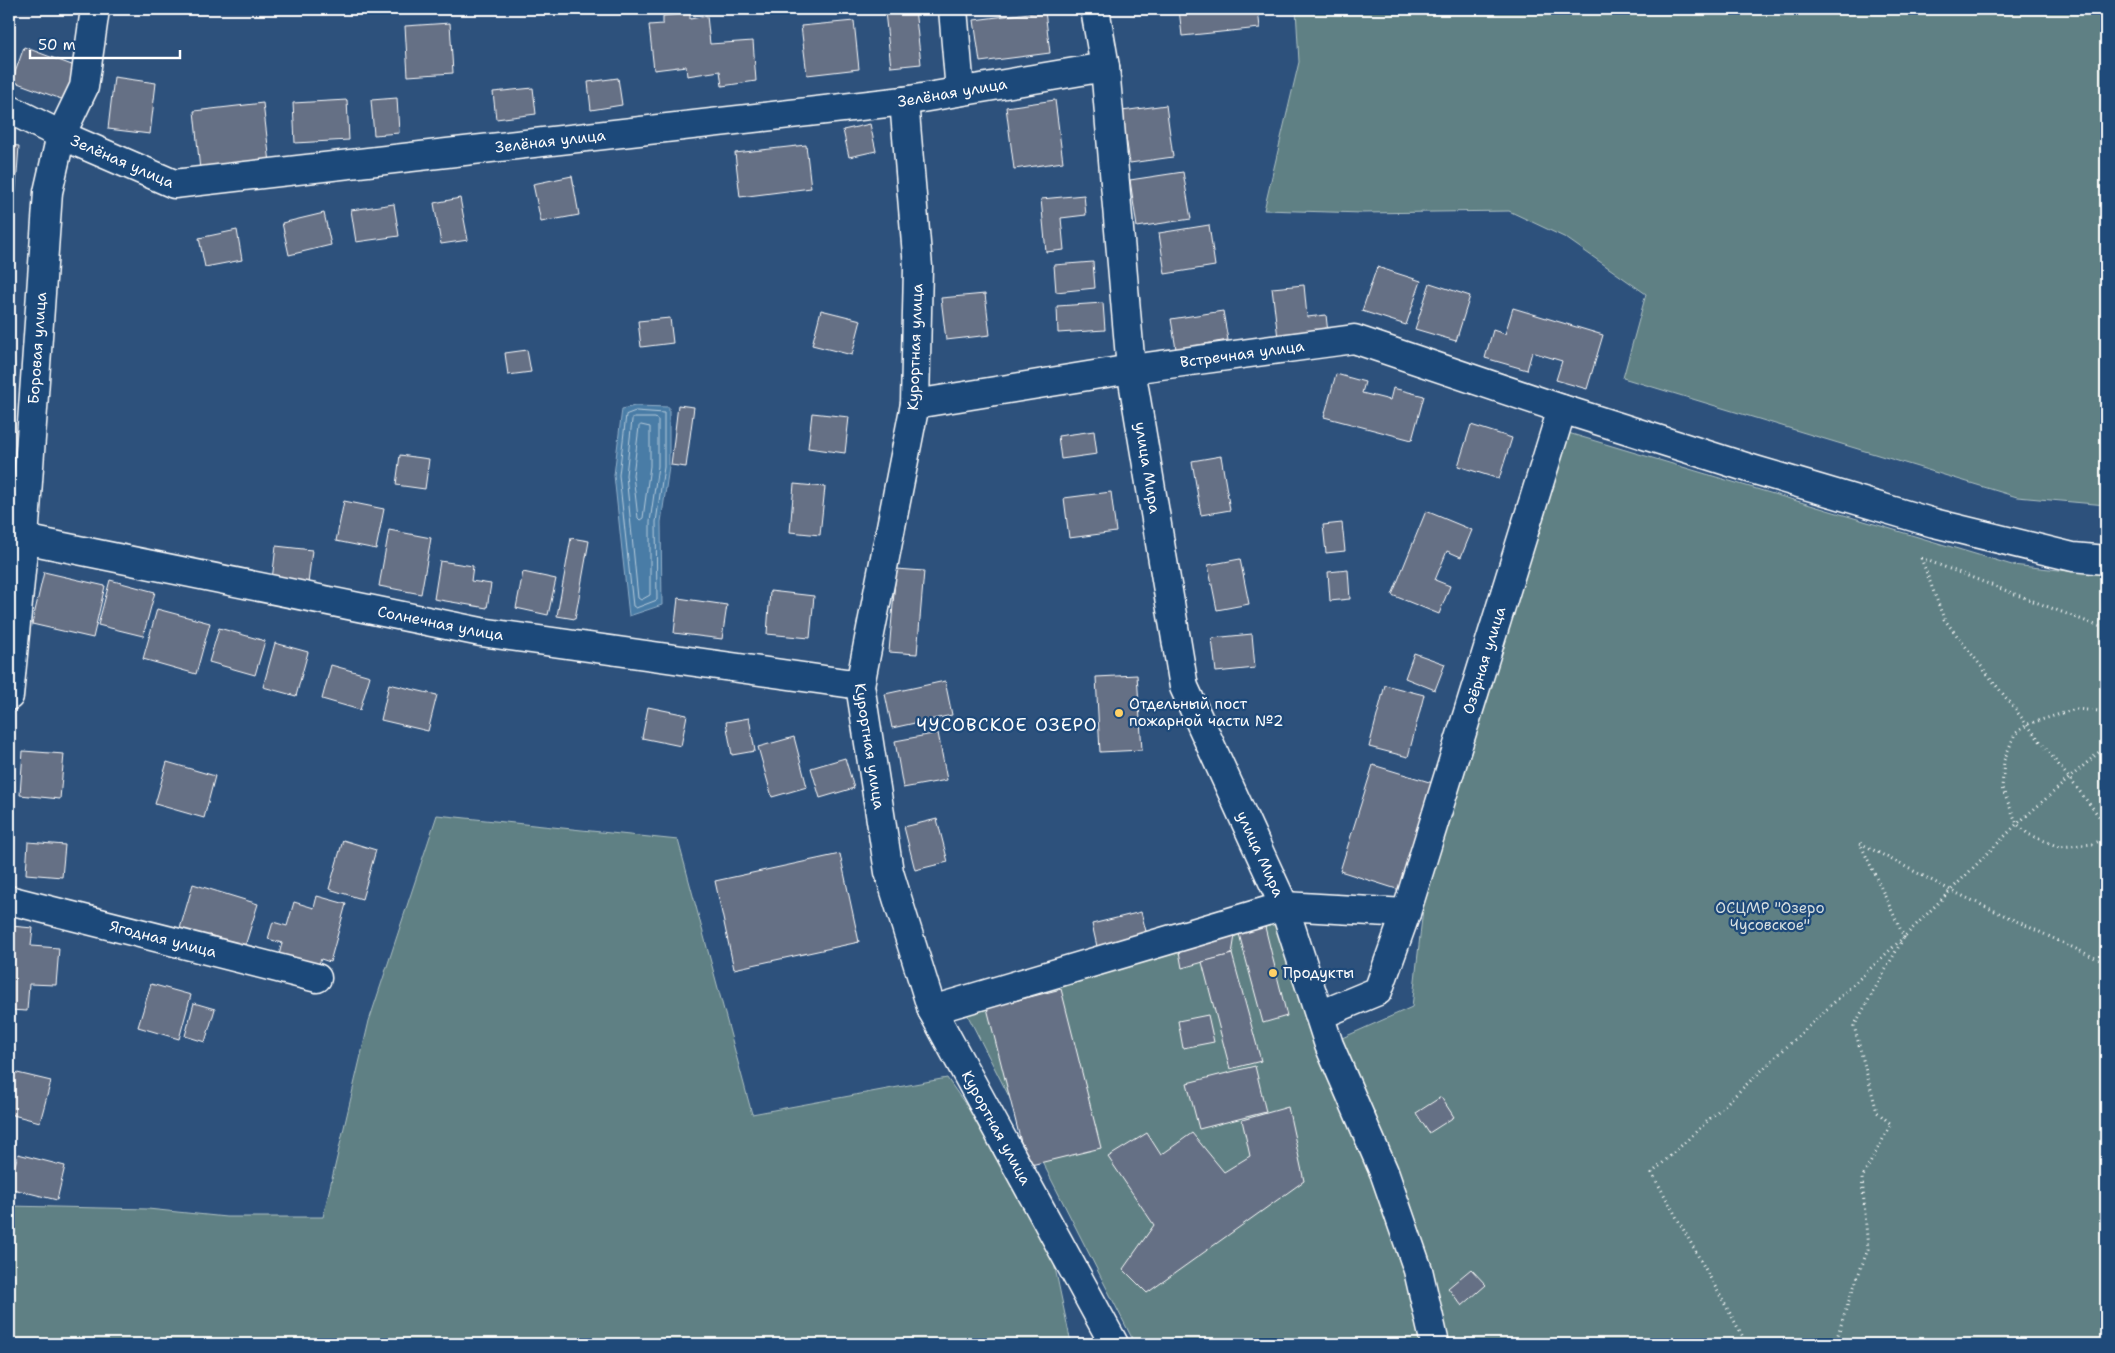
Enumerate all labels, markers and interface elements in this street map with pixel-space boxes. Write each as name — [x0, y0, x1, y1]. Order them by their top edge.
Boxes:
scale bar — [30, 28, 180, 60]
text: 50 m — [38, 35, 76, 55]
street label: Зелёная улица — [896, 74, 1009, 112]
street label: Зелёная улица — [494, 125, 607, 157]
street label: Зелёная улица — [67, 130, 178, 193]
street label: Курортная улица — [903, 282, 927, 411]
street label: Боровая улица — [23, 291, 51, 405]
street label: Встречная улица — [1179, 336, 1306, 372]
street label: улица Мира — [1130, 420, 1165, 516]
street label: Солнечная улица — [376, 601, 505, 645]
street label: Озёрная улица — [1458, 603, 1510, 717]
street label: Курортная улица — [850, 682, 889, 811]
place label: Отдельный пост пожарной части №2 — [1129, 694, 1283, 731]
marker: Отдельный пост пожарной части №2 — [1113, 707, 1125, 719]
district label: ЧУСОВСКОЕ ОЗЕРО — [916, 713, 1098, 737]
street label: улица Мира — [1232, 808, 1289, 901]
park label: ОСЦМР "Озеро Чусовское" — [1715, 898, 1825, 935]
street label: Ягодная улица — [107, 916, 219, 962]
place label: Продукты — [1283, 963, 1354, 983]
marker: Продукты — [1267, 967, 1279, 979]
street label: Курортная улица — [957, 1067, 1036, 1189]

